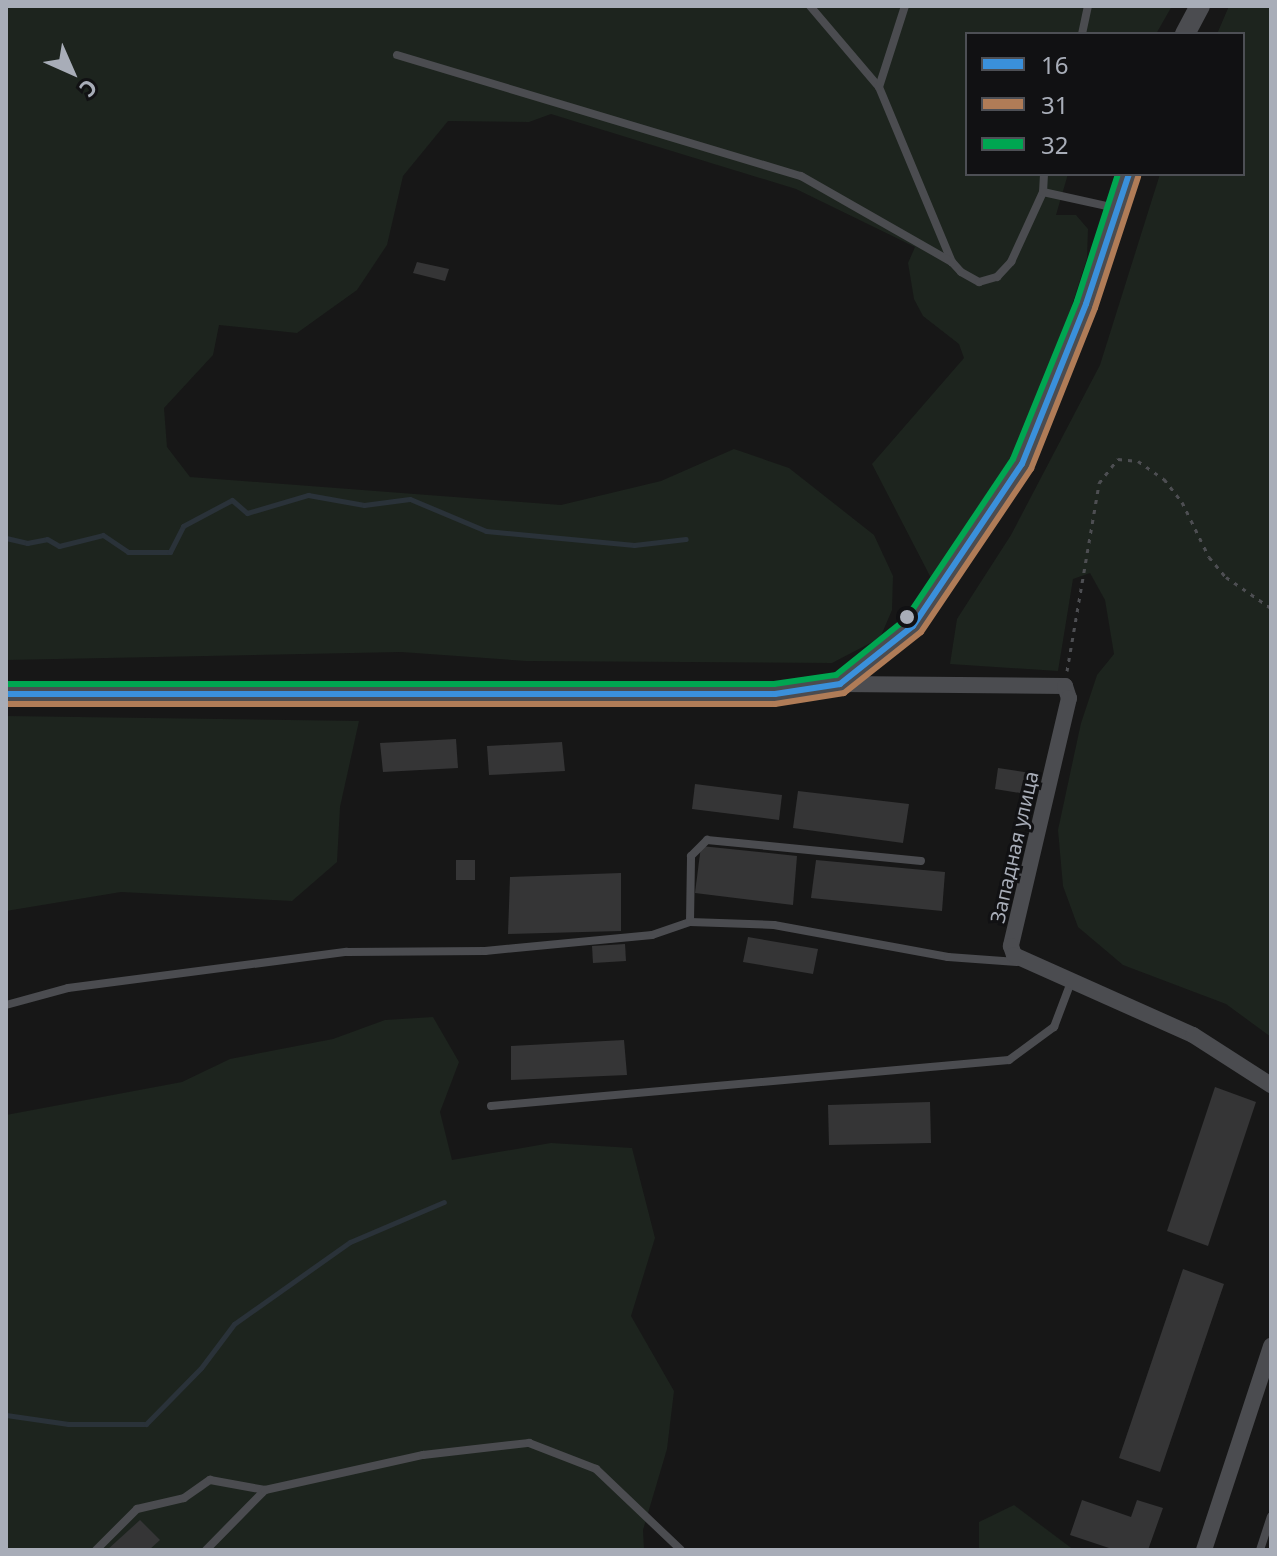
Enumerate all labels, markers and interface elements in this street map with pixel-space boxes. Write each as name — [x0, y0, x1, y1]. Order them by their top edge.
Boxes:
north arrow — [32, 32, 112, 112]
legend — [965, 32, 1245, 176]
text: 16 — [1041, 48, 1068, 81]
text: С — [73, 73, 105, 105]
text: 31 — [1041, 88, 1068, 121]
text: 32 — [1041, 128, 1068, 161]
unlabelled marker — [899, 609, 915, 625]
street label: Западная улица — [985, 769, 1043, 925]

